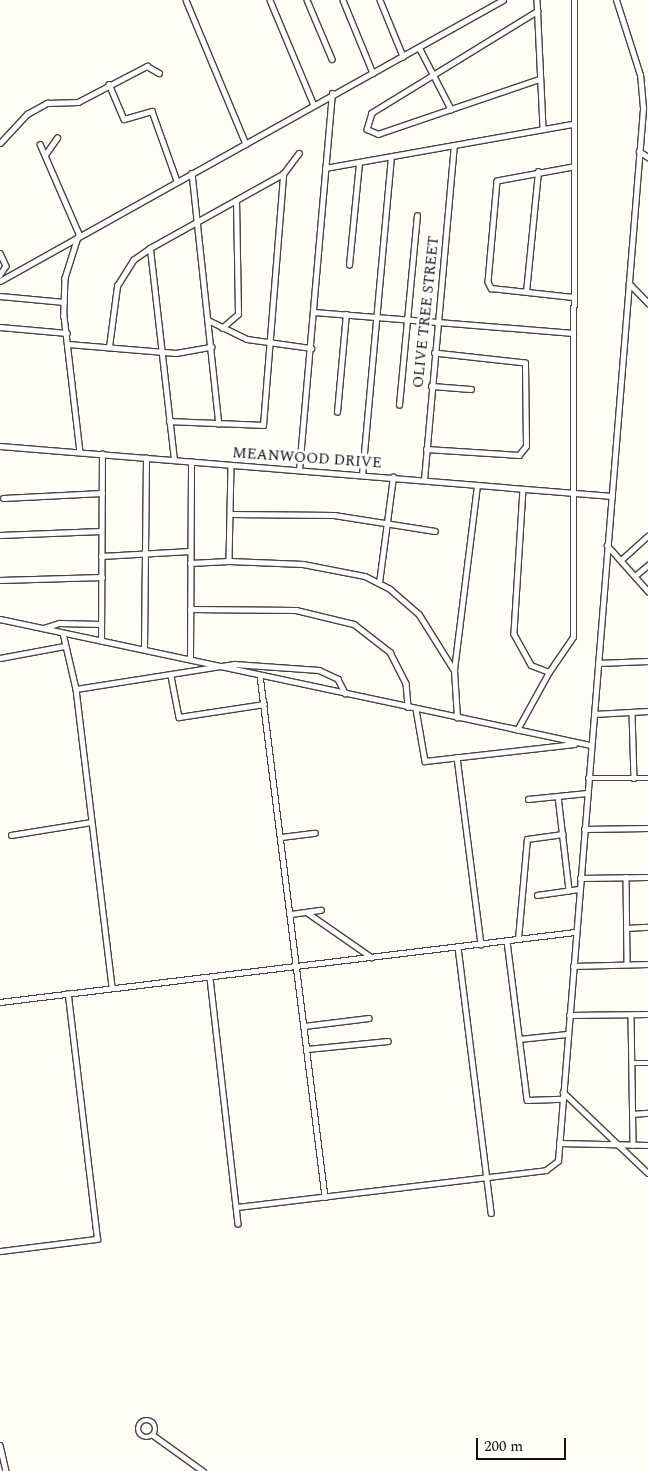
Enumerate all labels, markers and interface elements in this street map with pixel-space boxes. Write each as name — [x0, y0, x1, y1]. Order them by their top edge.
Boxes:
street label: OLIVE TREE STREET — [409, 235, 443, 389]
street label: MEANWOOD DRIVE — [232, 444, 382, 472]
scale bar — [478, 1428, 568, 1460]
text: 200 m — [484, 1435, 523, 1458]

